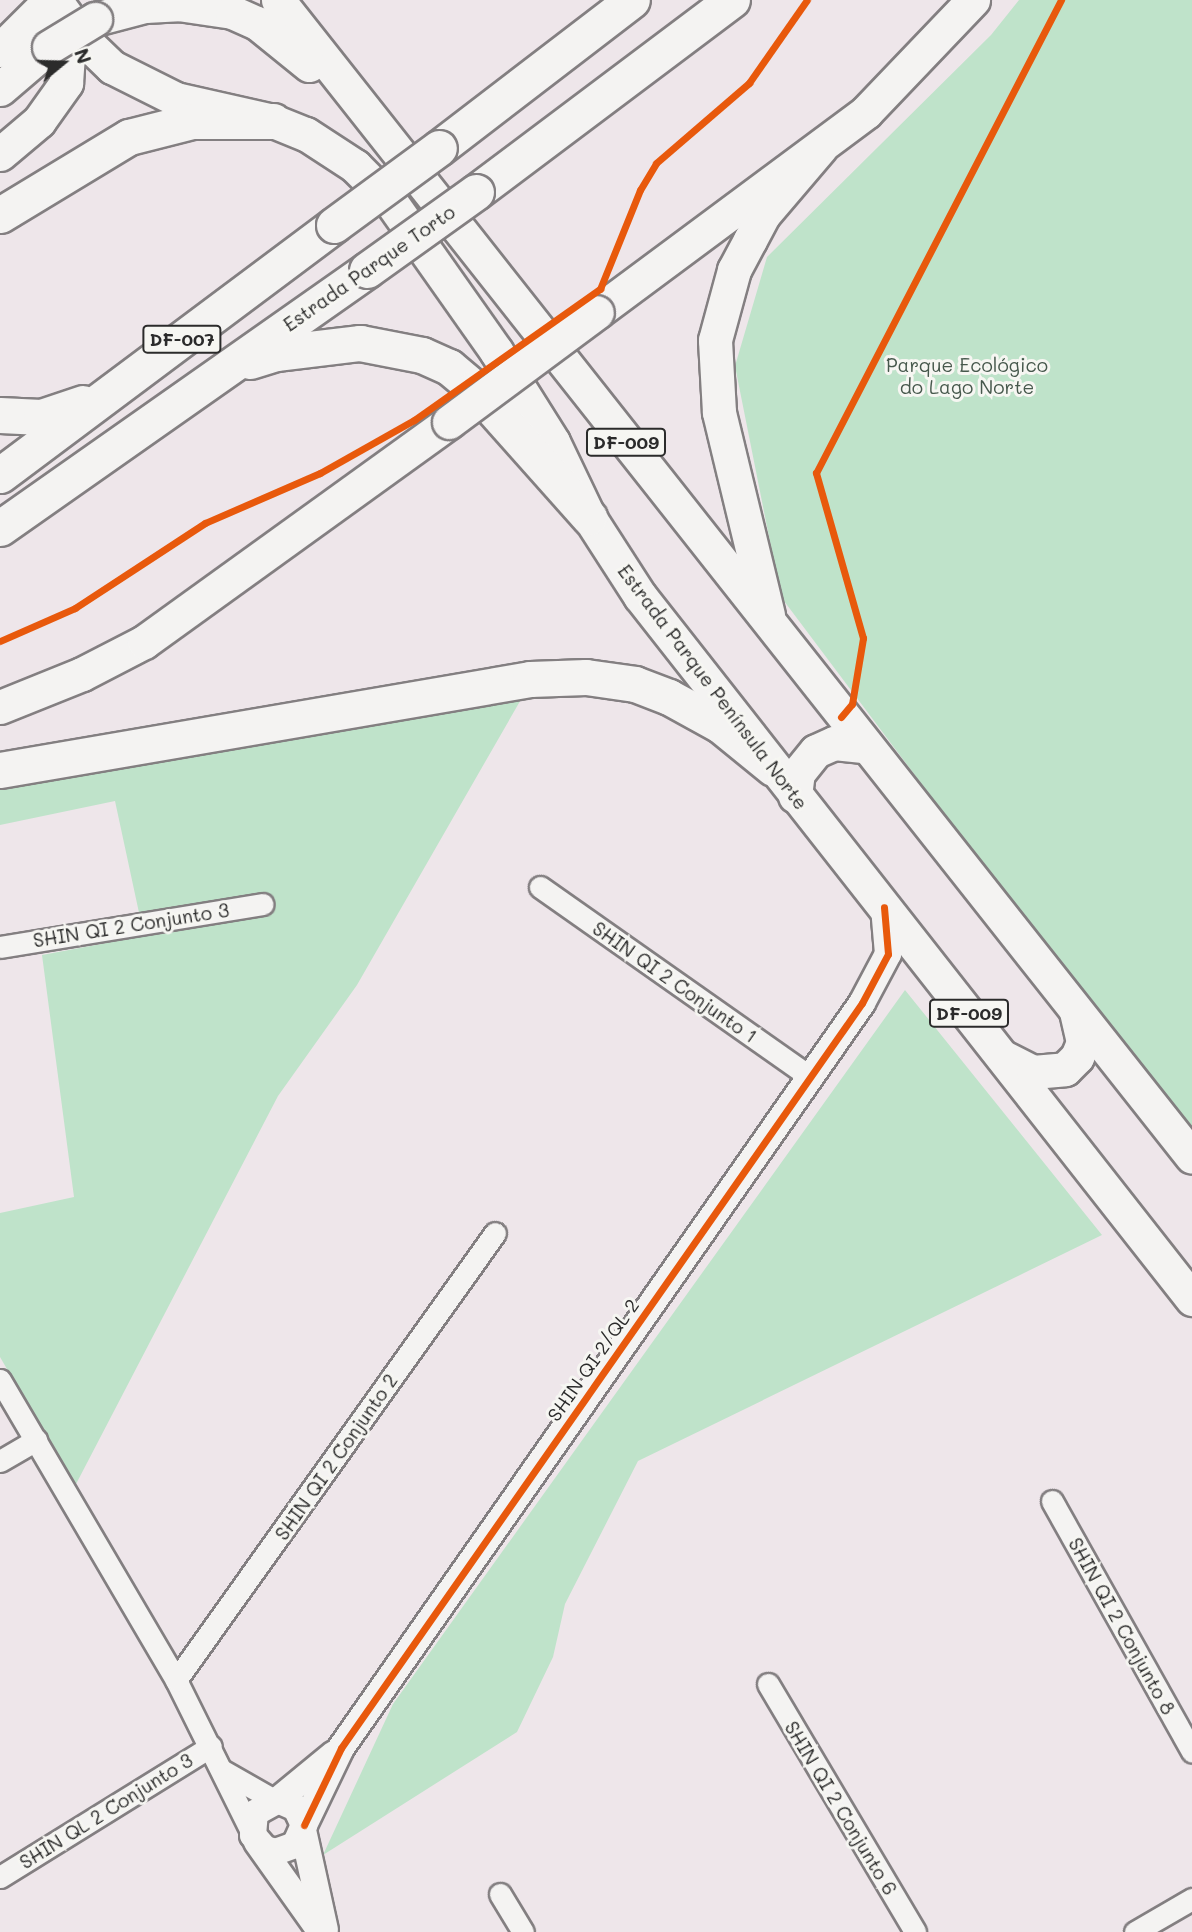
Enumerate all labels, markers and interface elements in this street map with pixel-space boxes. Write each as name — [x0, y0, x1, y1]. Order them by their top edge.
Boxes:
north arrow — [28, 28, 98, 98]
text: N — [69, 45, 97, 67]
street label: Estrada Parque Torto — [279, 200, 459, 336]
road number: DF-007 — [142, 324, 222, 354]
park label: Parque Ecológico do Lago Norte — [886, 354, 1048, 398]
road number: DF-009 — [586, 428, 666, 457]
street label: Estrada Parque Península Norte — [613, 560, 813, 814]
street label: SHIN QI 2 Conjunto 3 — [31, 898, 231, 952]
street label: SHIN QI 2 Conjunto 1 — [588, 917, 762, 1047]
road number: DF-009 — [929, 998, 1009, 1028]
street label: SHIN QI 2/QL 2 — [542, 1294, 644, 1426]
street label: SHIN QI 2 Conjunto 2 — [270, 1370, 402, 1544]
street label: SHIN QI 2 Conjunto 8 — [1064, 1534, 1180, 1718]
street label: SHIN QI 2 Conjunto 6 — [780, 1717, 902, 1899]
street label: SHIN QL 2 Conjunto 3 — [15, 1748, 197, 1874]

